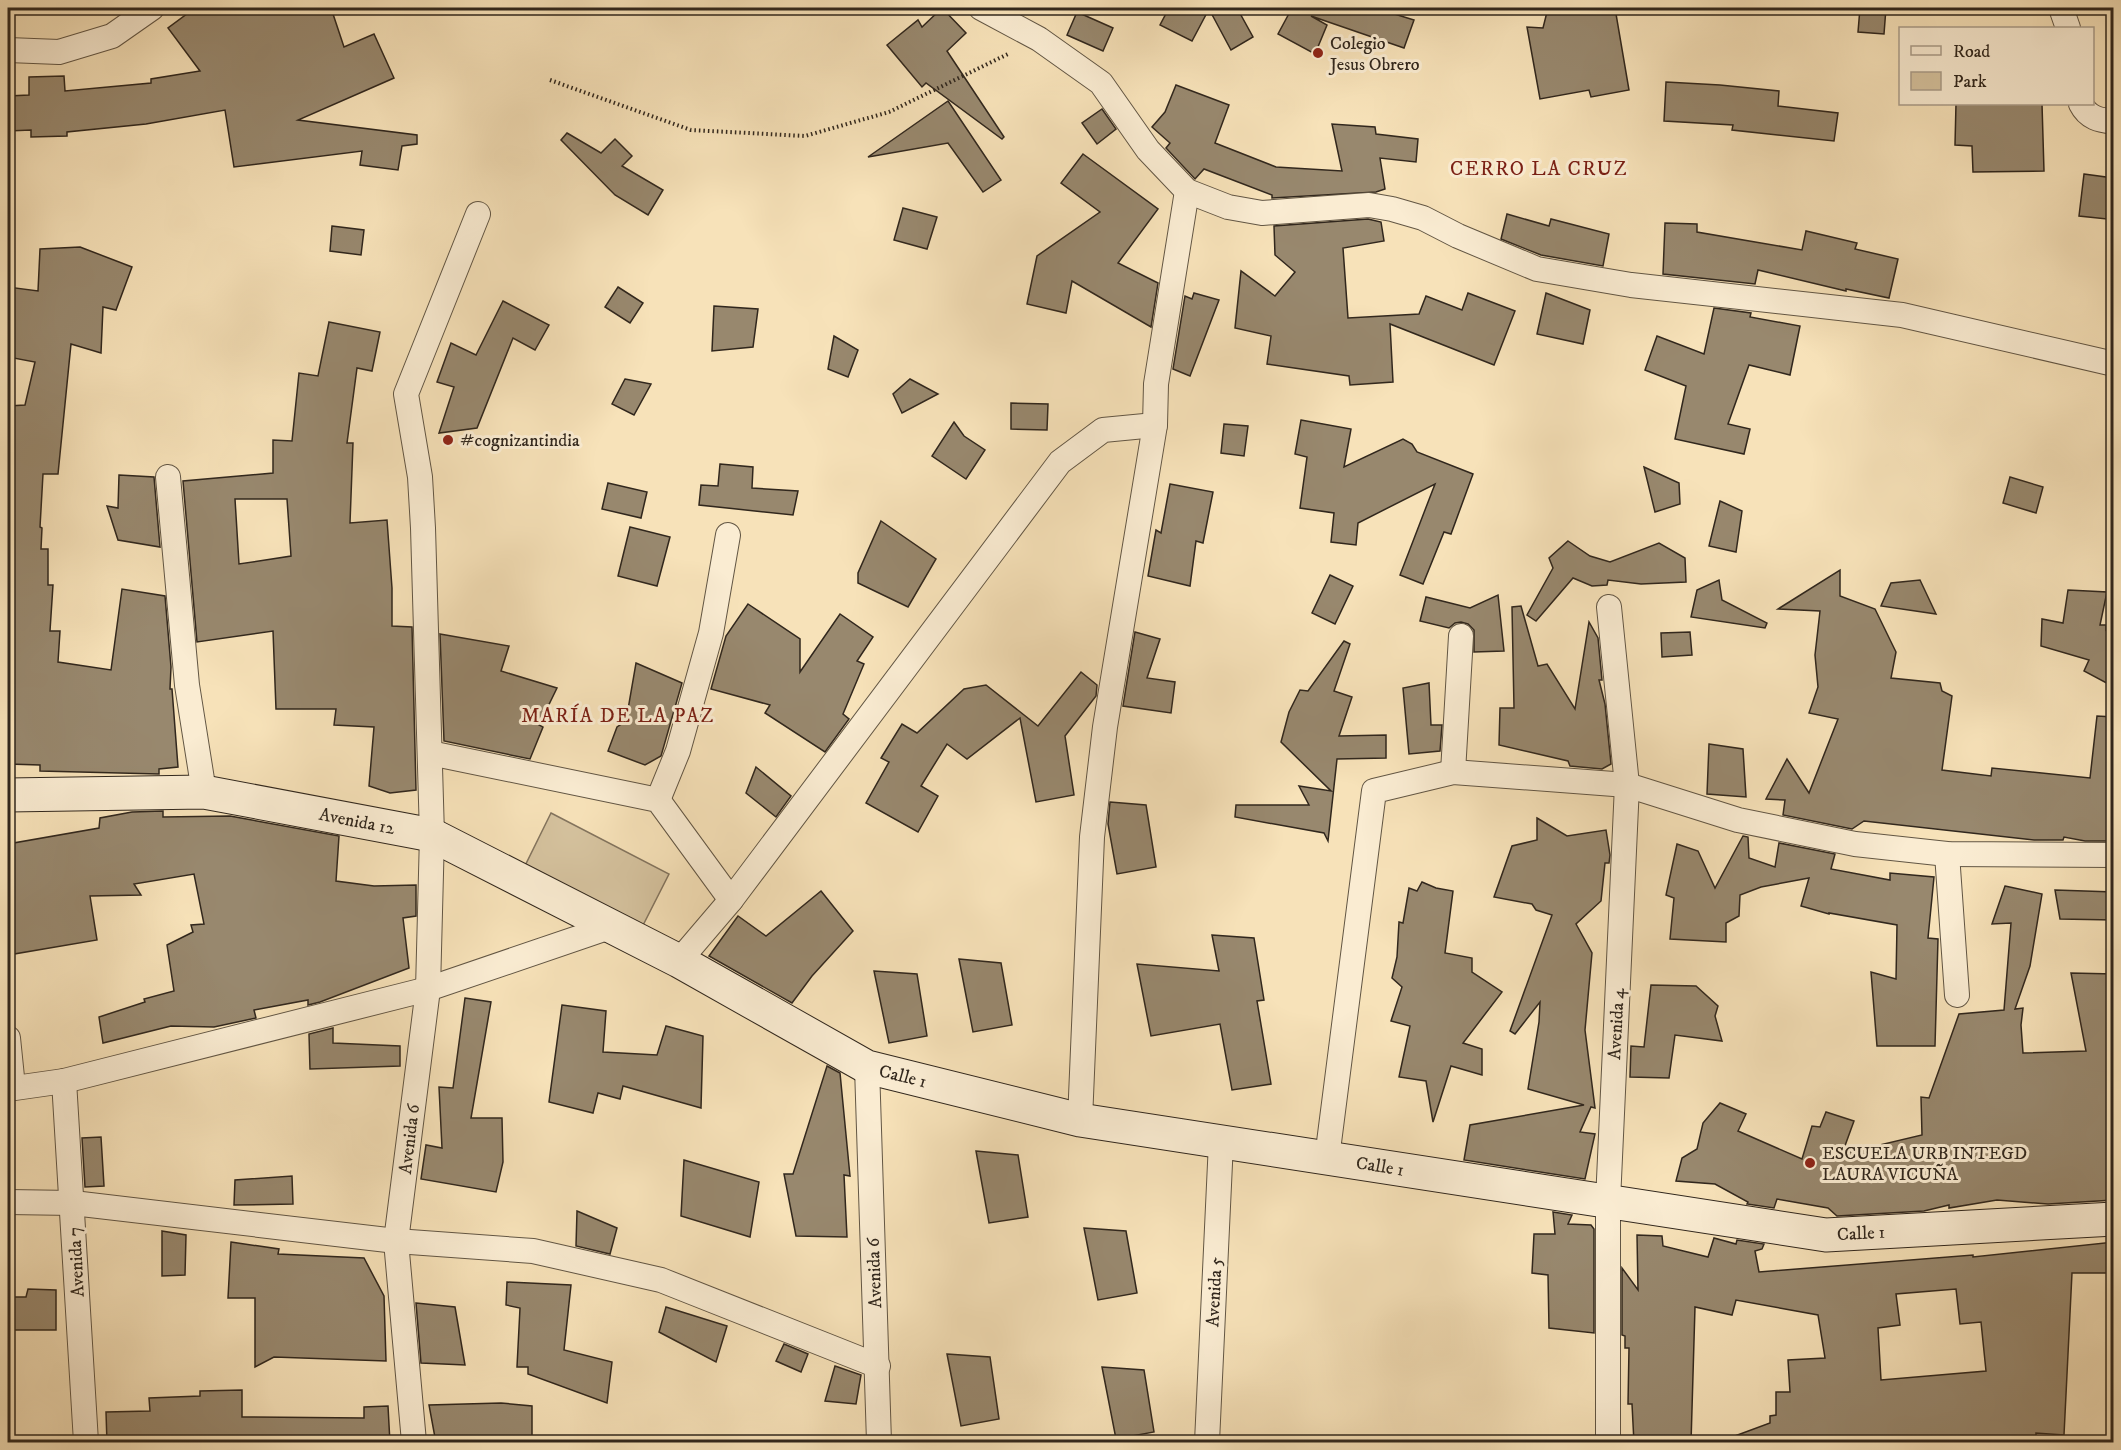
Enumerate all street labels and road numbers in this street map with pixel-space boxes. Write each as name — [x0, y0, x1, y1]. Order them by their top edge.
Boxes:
street label: Avenida 12 — [317, 804, 397, 840]
street label: Avenida 4 — [1604, 987, 1630, 1060]
street label: Calle 1 — [877, 1060, 929, 1093]
street label: Avenida 6 — [395, 1102, 425, 1175]
street label: Calle 1 — [1354, 1152, 1405, 1182]
street label: Calle 1 — [1836, 1222, 1886, 1246]
street label: Avenida 7 — [64, 1226, 90, 1298]
street label: Avenida 6 — [863, 1237, 887, 1308]
street label: Avenida 5 — [1202, 1257, 1228, 1328]

